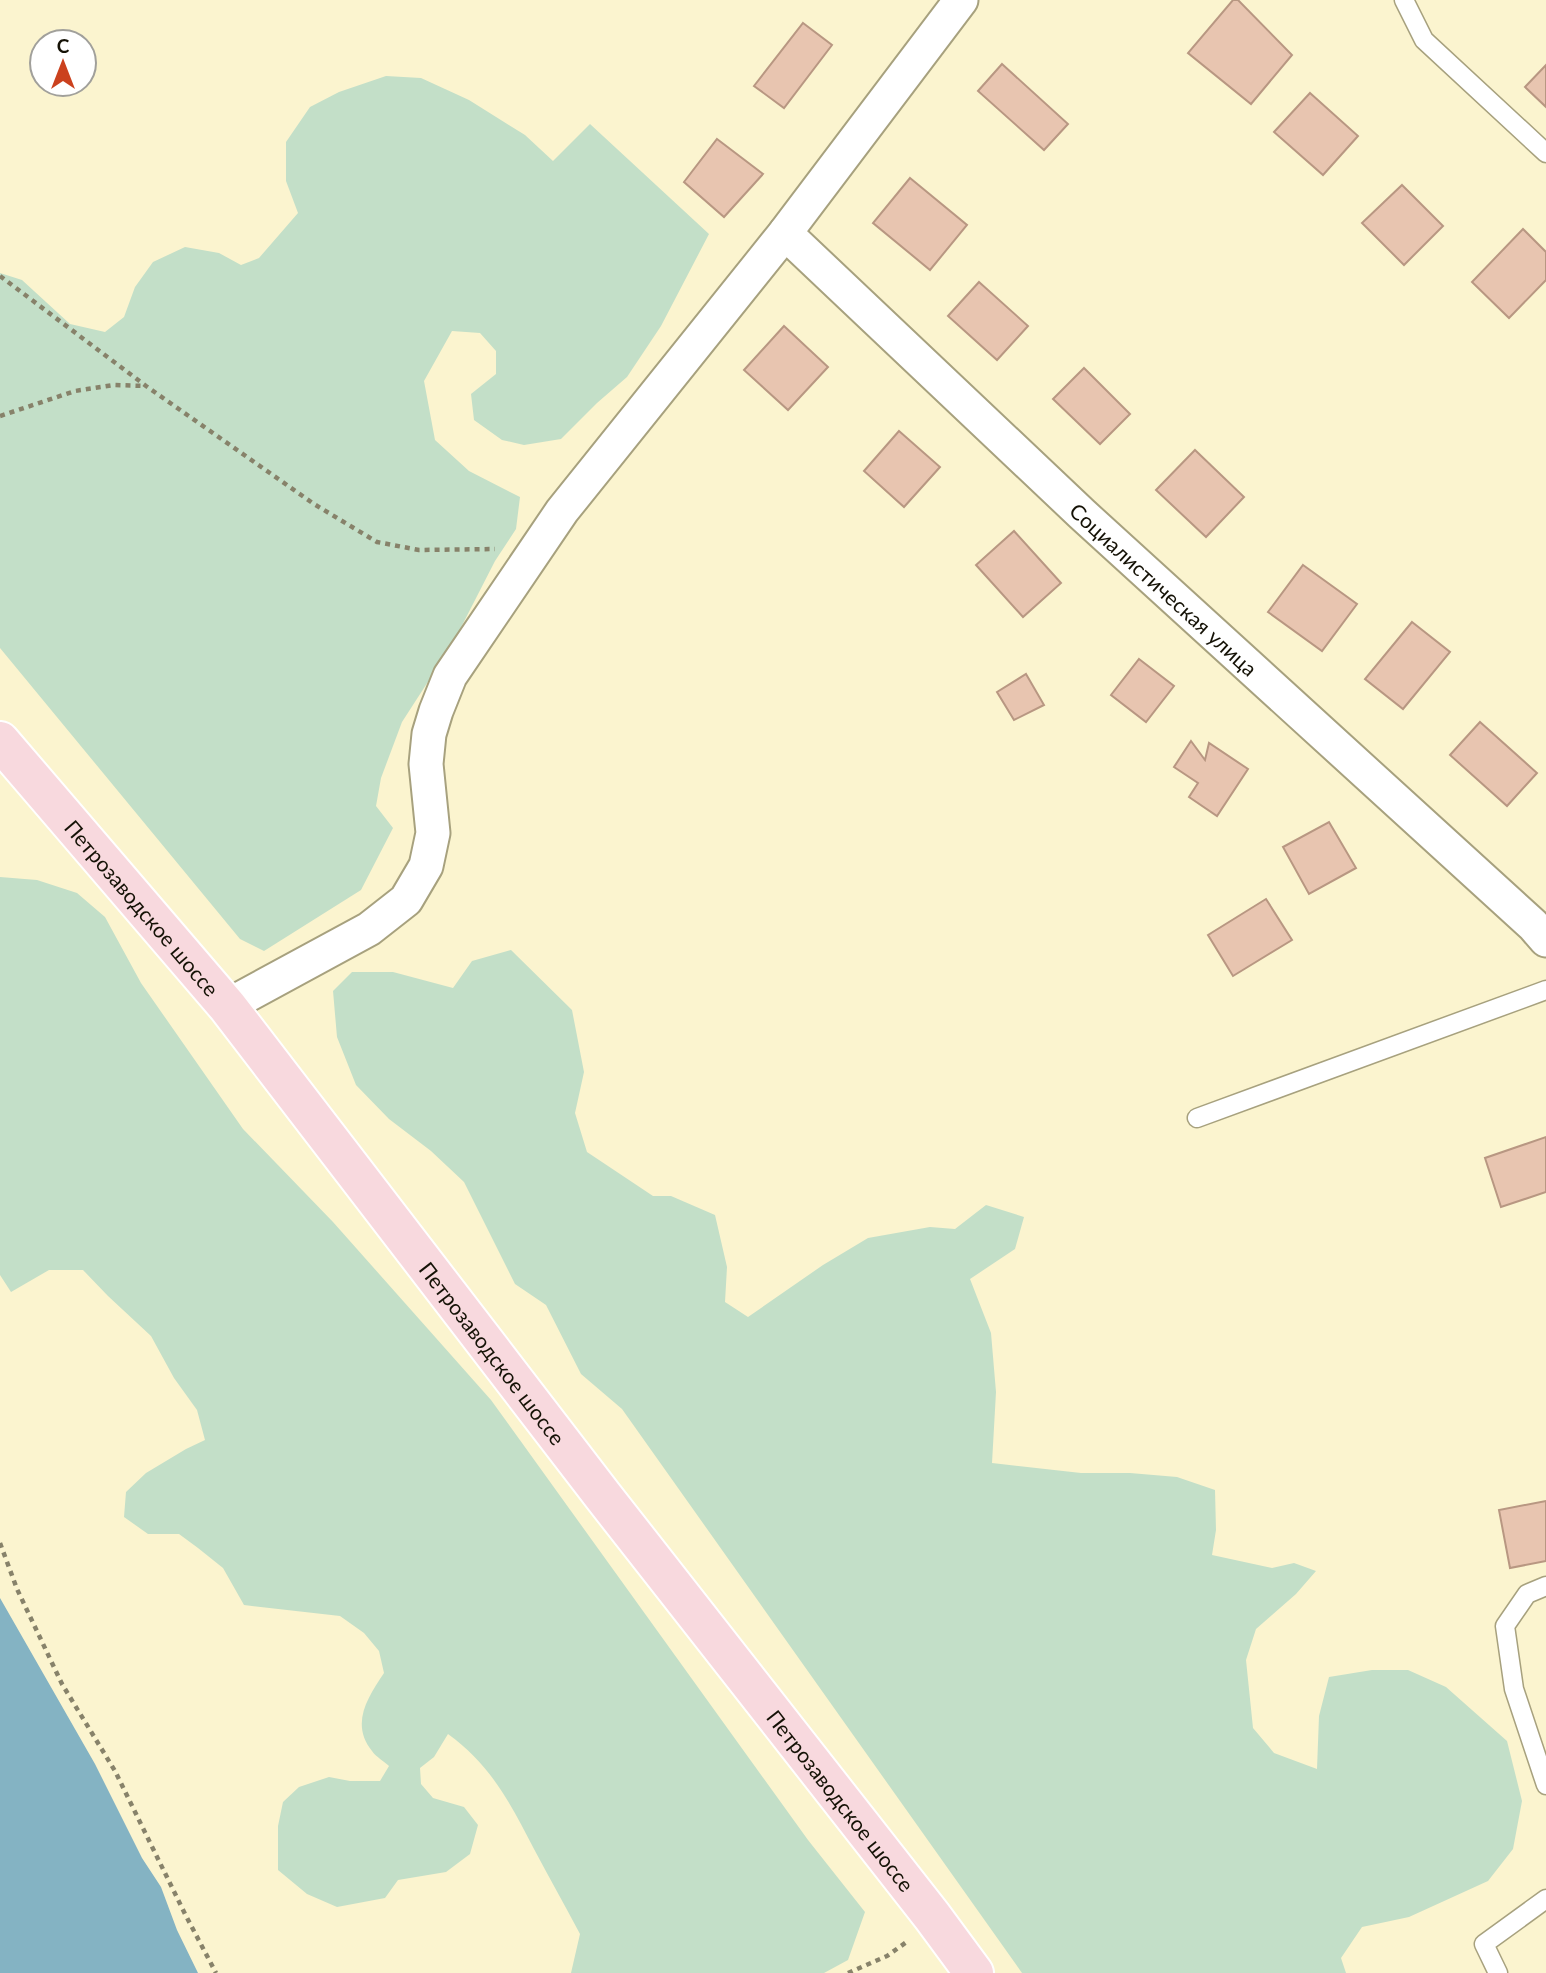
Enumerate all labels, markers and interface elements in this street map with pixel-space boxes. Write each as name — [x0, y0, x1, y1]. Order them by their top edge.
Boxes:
north arrow — [28, 28, 98, 98]
text: С — [57, 34, 70, 57]
street label: Социалистическая улица — [1065, 497, 1263, 680]
street label: Петрозаводское шоссе — [60, 814, 225, 1000]
street label: Петрозаводское шоссе — [415, 1256, 571, 1449]
street label: Петрозаводское шоссе — [762, 1704, 920, 1896]

